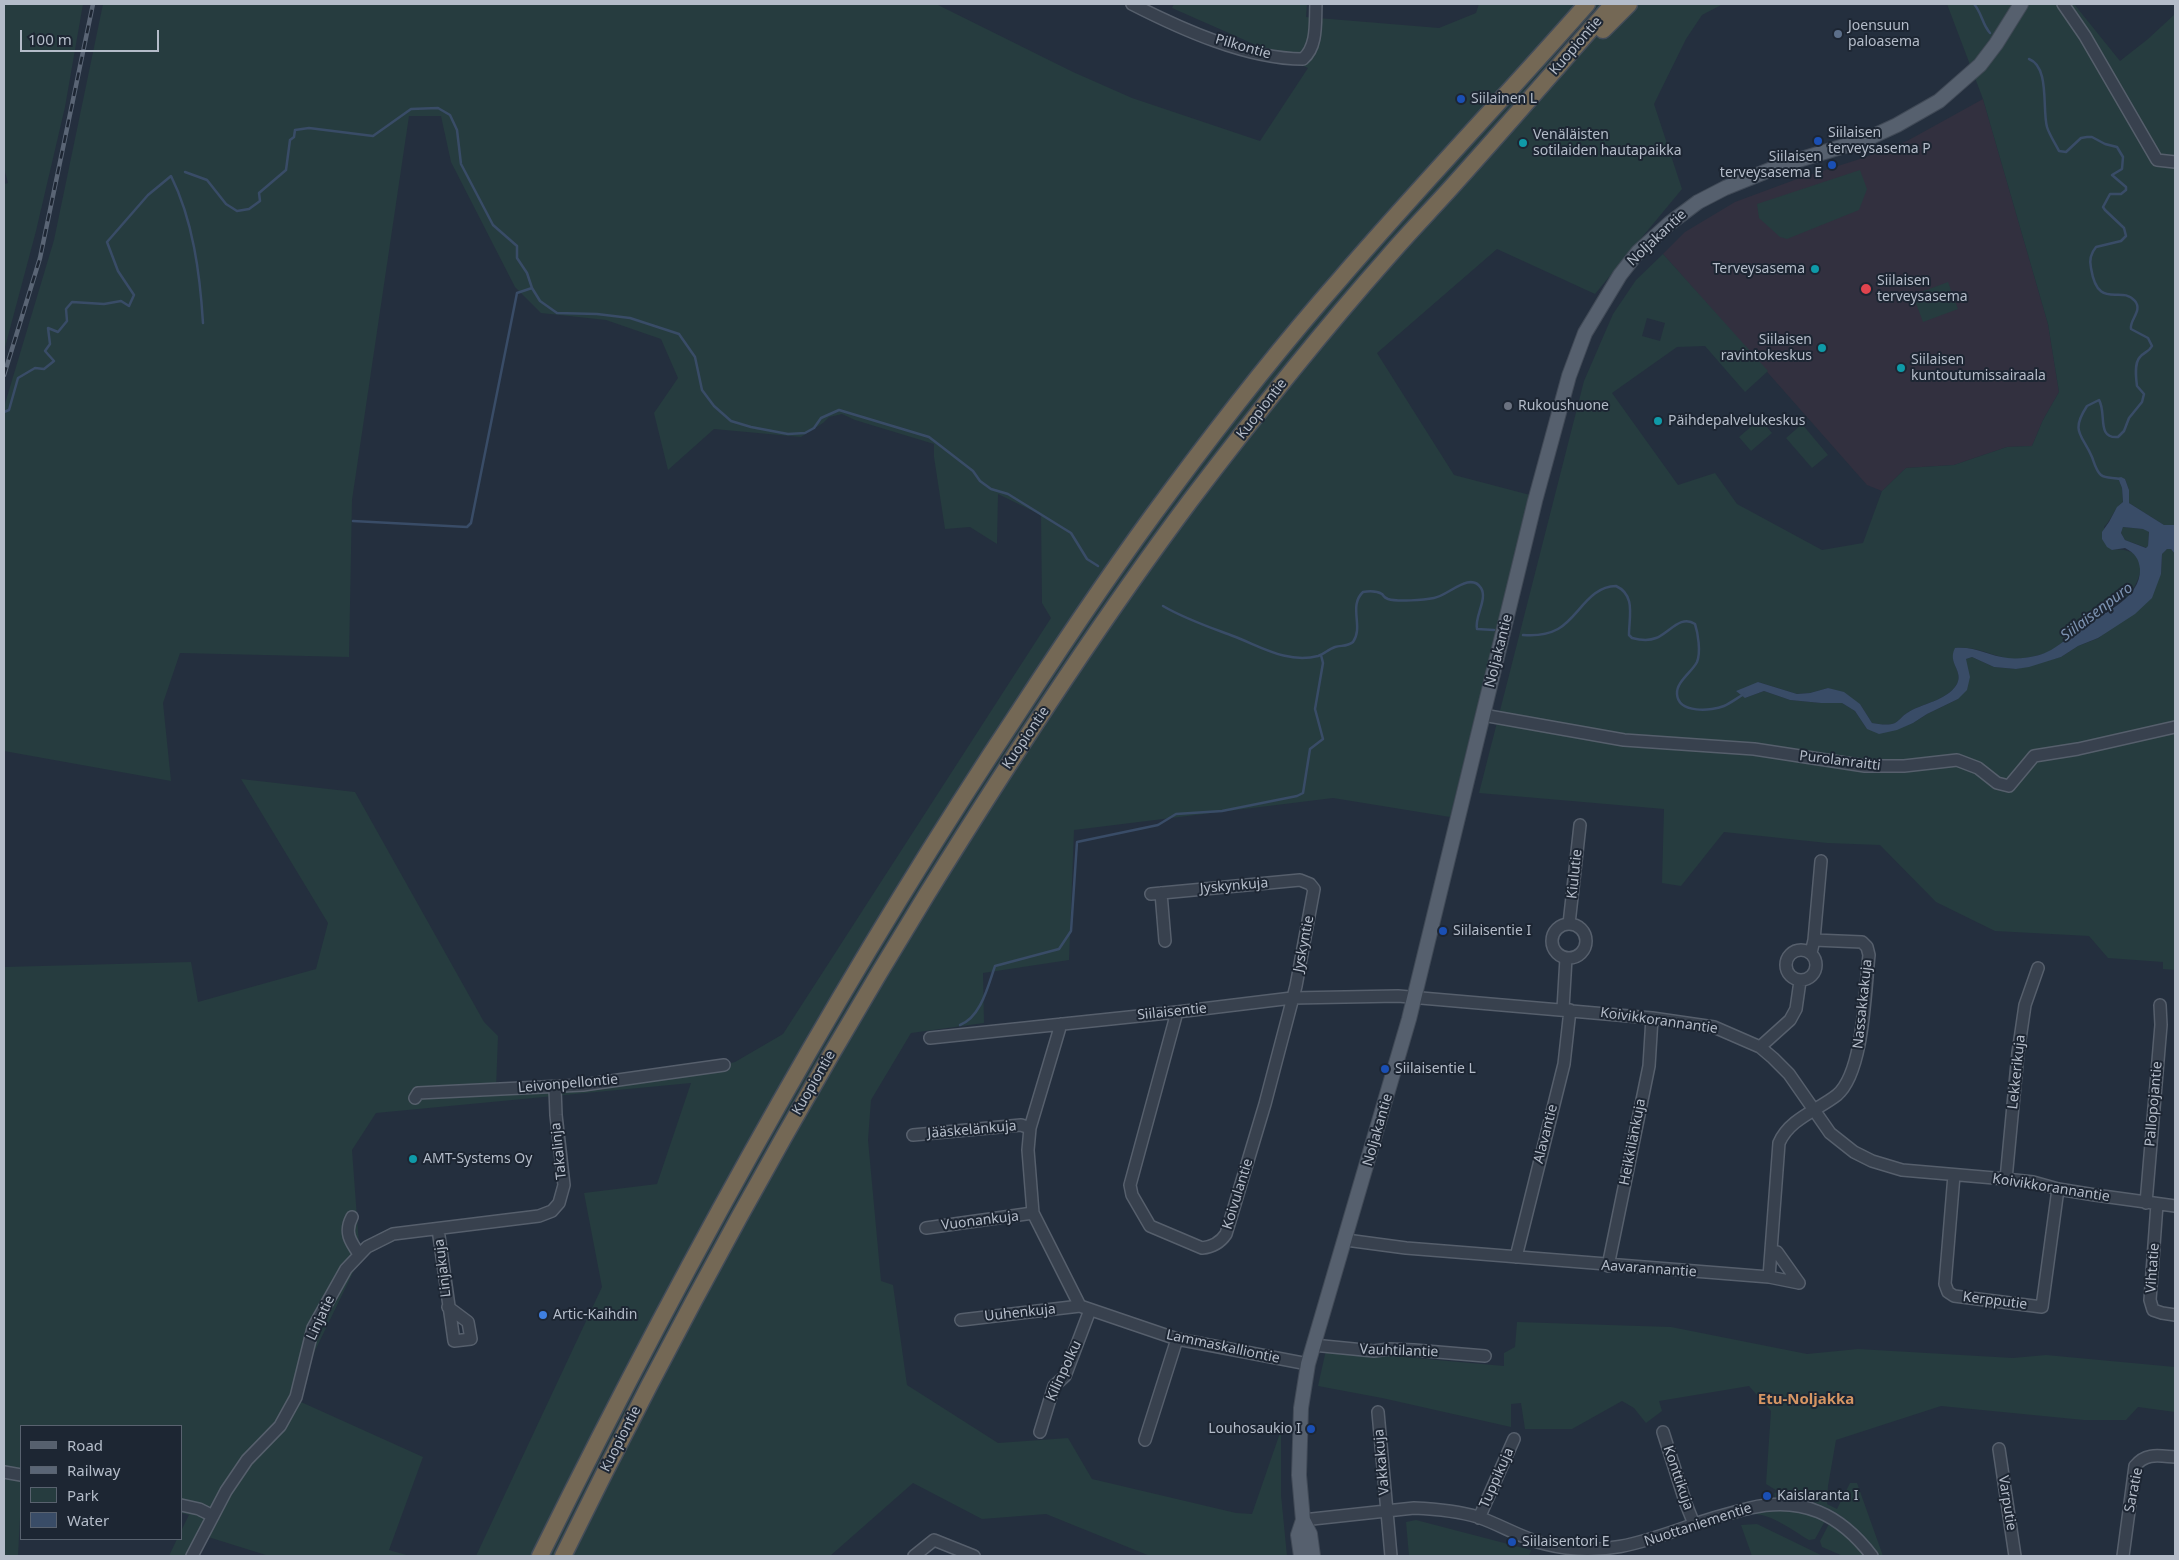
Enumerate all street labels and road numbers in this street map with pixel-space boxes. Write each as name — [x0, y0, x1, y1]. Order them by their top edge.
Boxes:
street label: Kuopiontie — [1546, 13, 1606, 79]
street label: Pilkontie — [1213, 31, 1273, 63]
street label: Noljakantie — [1624, 206, 1690, 270]
street label: Kuopiontie — [1233, 376, 1291, 442]
street label: Noljakantie — [1482, 613, 1516, 689]
street label: Kuopiontie — [999, 704, 1053, 772]
street label: Purolanraitti — [1798, 748, 1882, 774]
street label: Kiulutie — [1564, 848, 1586, 900]
street label: Jyskynkuja — [1199, 875, 1269, 897]
street label: Jyskyntie — [1290, 914, 1318, 974]
street label: Nassakkakuja — [1850, 958, 1876, 1050]
street label: Siilaisentie — [1136, 1000, 1208, 1024]
street label: Koivikkorannantie — [1599, 1004, 1719, 1038]
street label: Lekkerikuja — [2005, 1034, 2029, 1110]
street label: Kuopiontie — [789, 1048, 839, 1118]
street label: Pallopojantie — [2142, 1061, 2166, 1147]
street label: Leivonpellontie — [517, 1071, 619, 1097]
street label: Noljakantie — [1360, 1092, 1396, 1168]
street label: Heikkilänkuja — [1616, 1097, 1650, 1187]
street label: Alavantie — [1531, 1103, 1561, 1165]
street label: Jääskelänkuja — [927, 1118, 1017, 1142]
street label: Takalinja — [548, 1122, 570, 1180]
street label: Koivulantie — [1219, 1157, 1257, 1231]
street label: Koivikkorannantie — [1991, 1170, 2111, 1206]
street label: Vuonankuja — [940, 1208, 1020, 1234]
street label: Linjakuja — [431, 1238, 455, 1298]
street label: Vihtatie — [2143, 1242, 2163, 1294]
street label: Aavarannantie — [1601, 1257, 1697, 1281]
street label: Kerpputie — [1962, 1289, 2028, 1313]
street label: Linjatie — [303, 1293, 339, 1343]
street label: Uuhenkuja — [983, 1301, 1057, 1325]
street label: Lammaskalliontie — [1165, 1327, 1281, 1367]
street label: Kilinpolku — [1043, 1338, 1085, 1404]
street label: Vauhtilantie — [1359, 1341, 1439, 1361]
street label: Kuopiontie — [597, 1403, 645, 1475]
street label: Vakkakuja — [1371, 1428, 1393, 1496]
street label: Konttikuja — [1659, 1444, 1697, 1512]
street label: Tuppikuja — [1476, 1445, 1518, 1511]
street label: Saratie — [2121, 1466, 2147, 1514]
street label: Varputie — [1994, 1474, 2020, 1532]
street label: Nuottaniementie — [1642, 1500, 1754, 1550]

